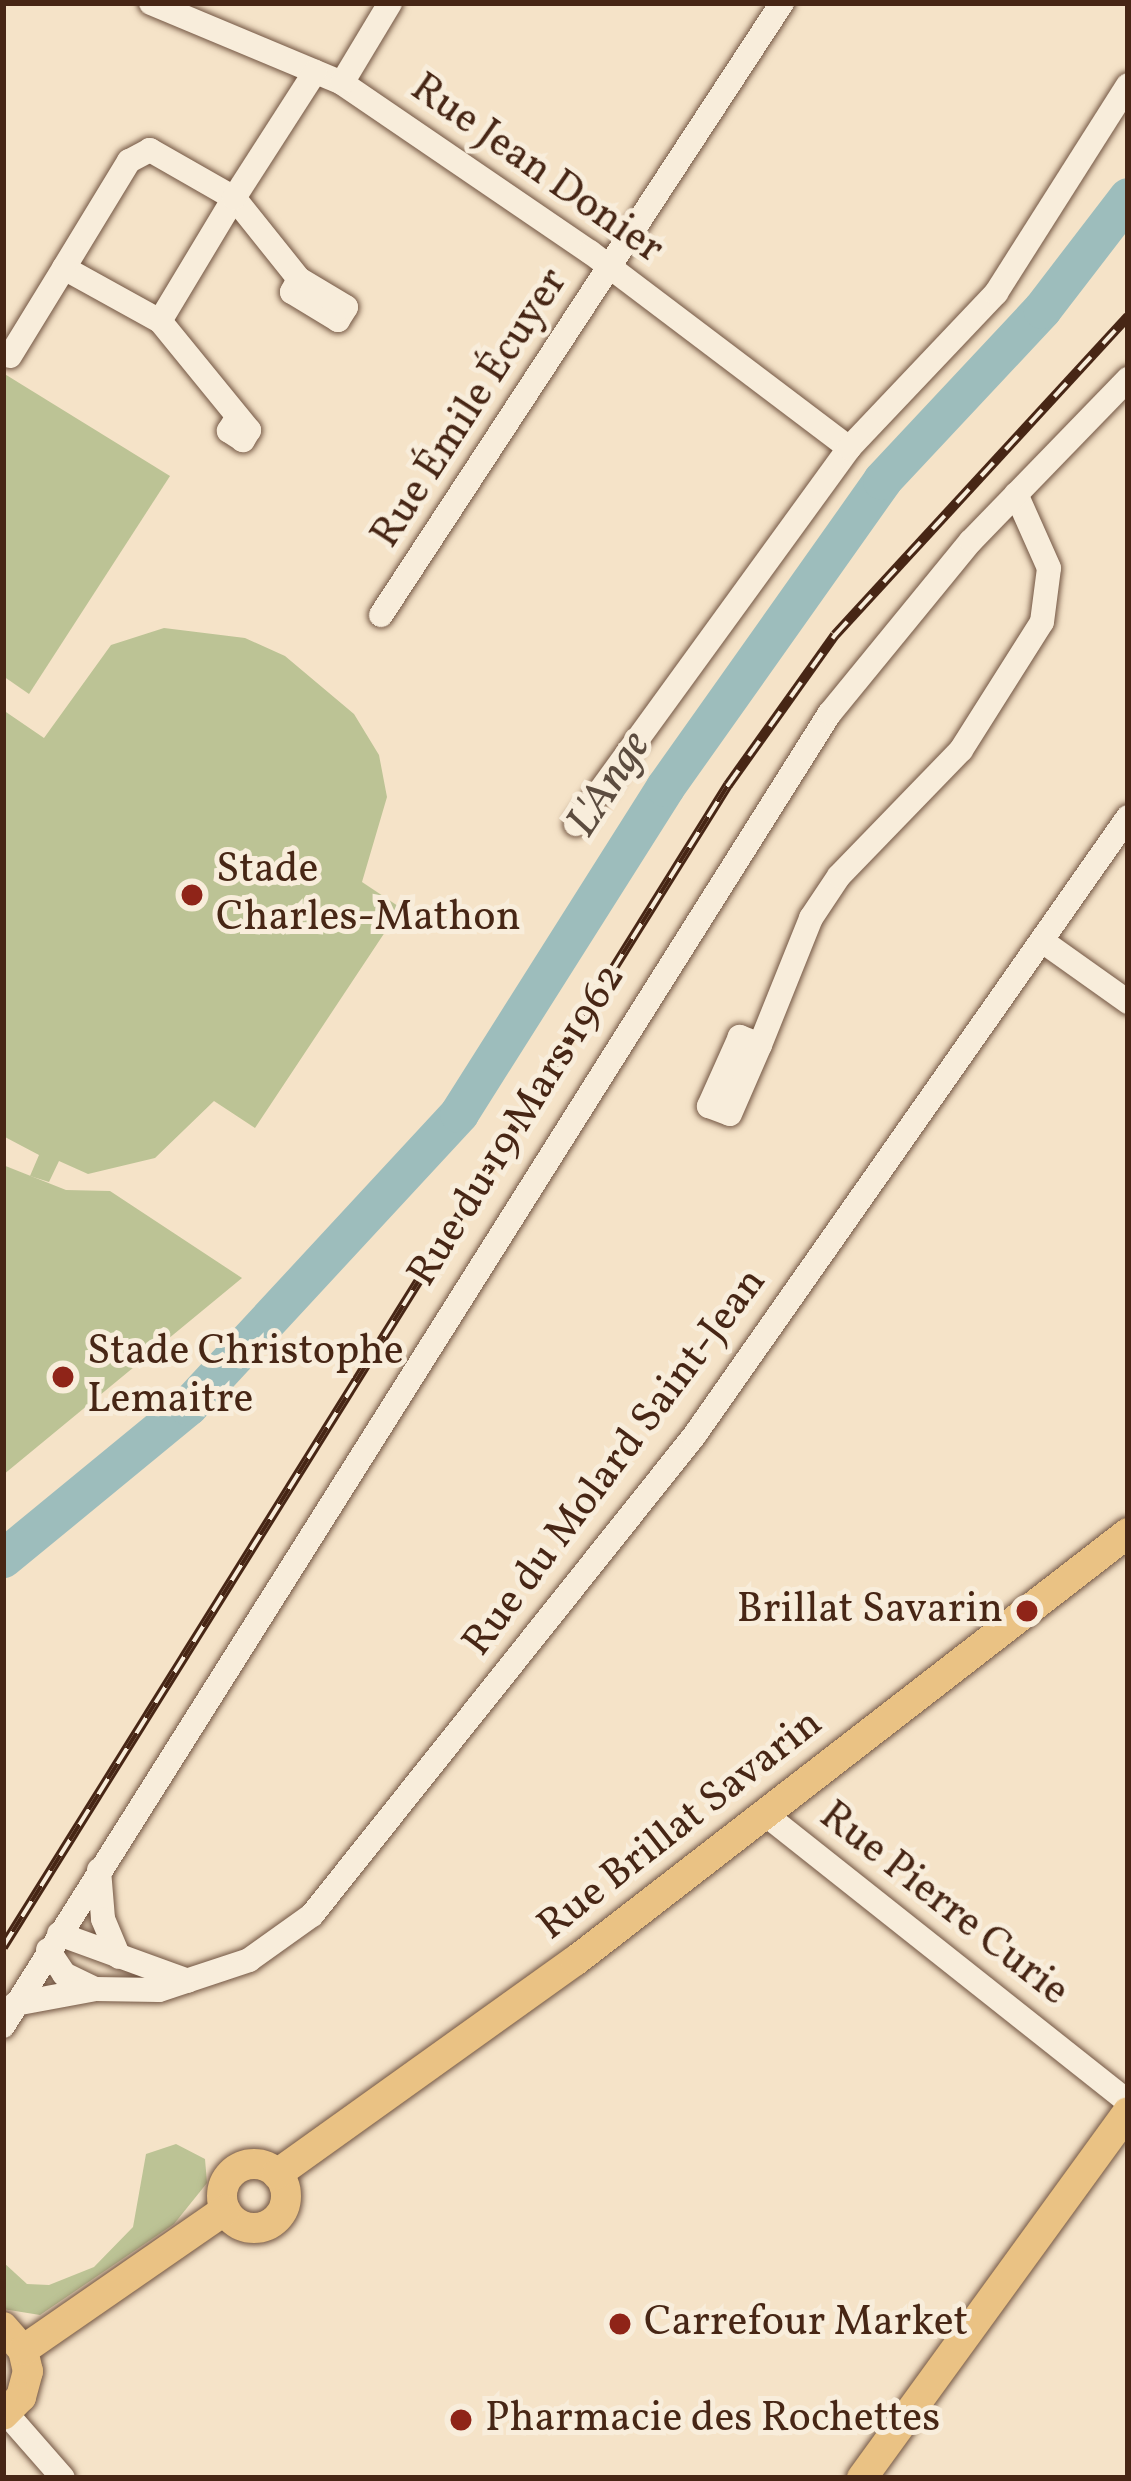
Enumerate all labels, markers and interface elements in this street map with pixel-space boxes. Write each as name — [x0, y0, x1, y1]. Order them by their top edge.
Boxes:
street label: Rue Jean Donier — [400, 64, 672, 276]
street label: Rue Émile Écuyer — [362, 260, 580, 558]
water label: L'Ange — [556, 722, 664, 848]
place label: Stade Charles-Mathon — [216, 846, 521, 944]
marker: Stade Charles-Mathon — [179, 882, 205, 908]
street label: Rue du 19 Mars 1962 — [398, 956, 638, 1296]
street label: Rue du Molard Saint-Jean — [454, 1259, 778, 1667]
place label: Stade Christophe Lemaitre — [87, 1328, 404, 1426]
marker: Stade Christophe Lemaitre — [50, 1364, 76, 1390]
place label: Brillat Savarin — [737, 1586, 1003, 1636]
marker: Brillat Savarin — [1014, 1598, 1040, 1624]
street label: Rue Brillat Savarin — [529, 1699, 833, 1953]
street label: Rue Pierre Curie — [808, 1792, 1078, 2018]
place label: Carrefour Market — [644, 2299, 968, 2349]
marker: Carrefour Market — [607, 2311, 633, 2337]
place label: Pharmacie des Rochettes — [485, 2395, 940, 2445]
marker: Pharmacie des Rochettes — [448, 2407, 474, 2433]

